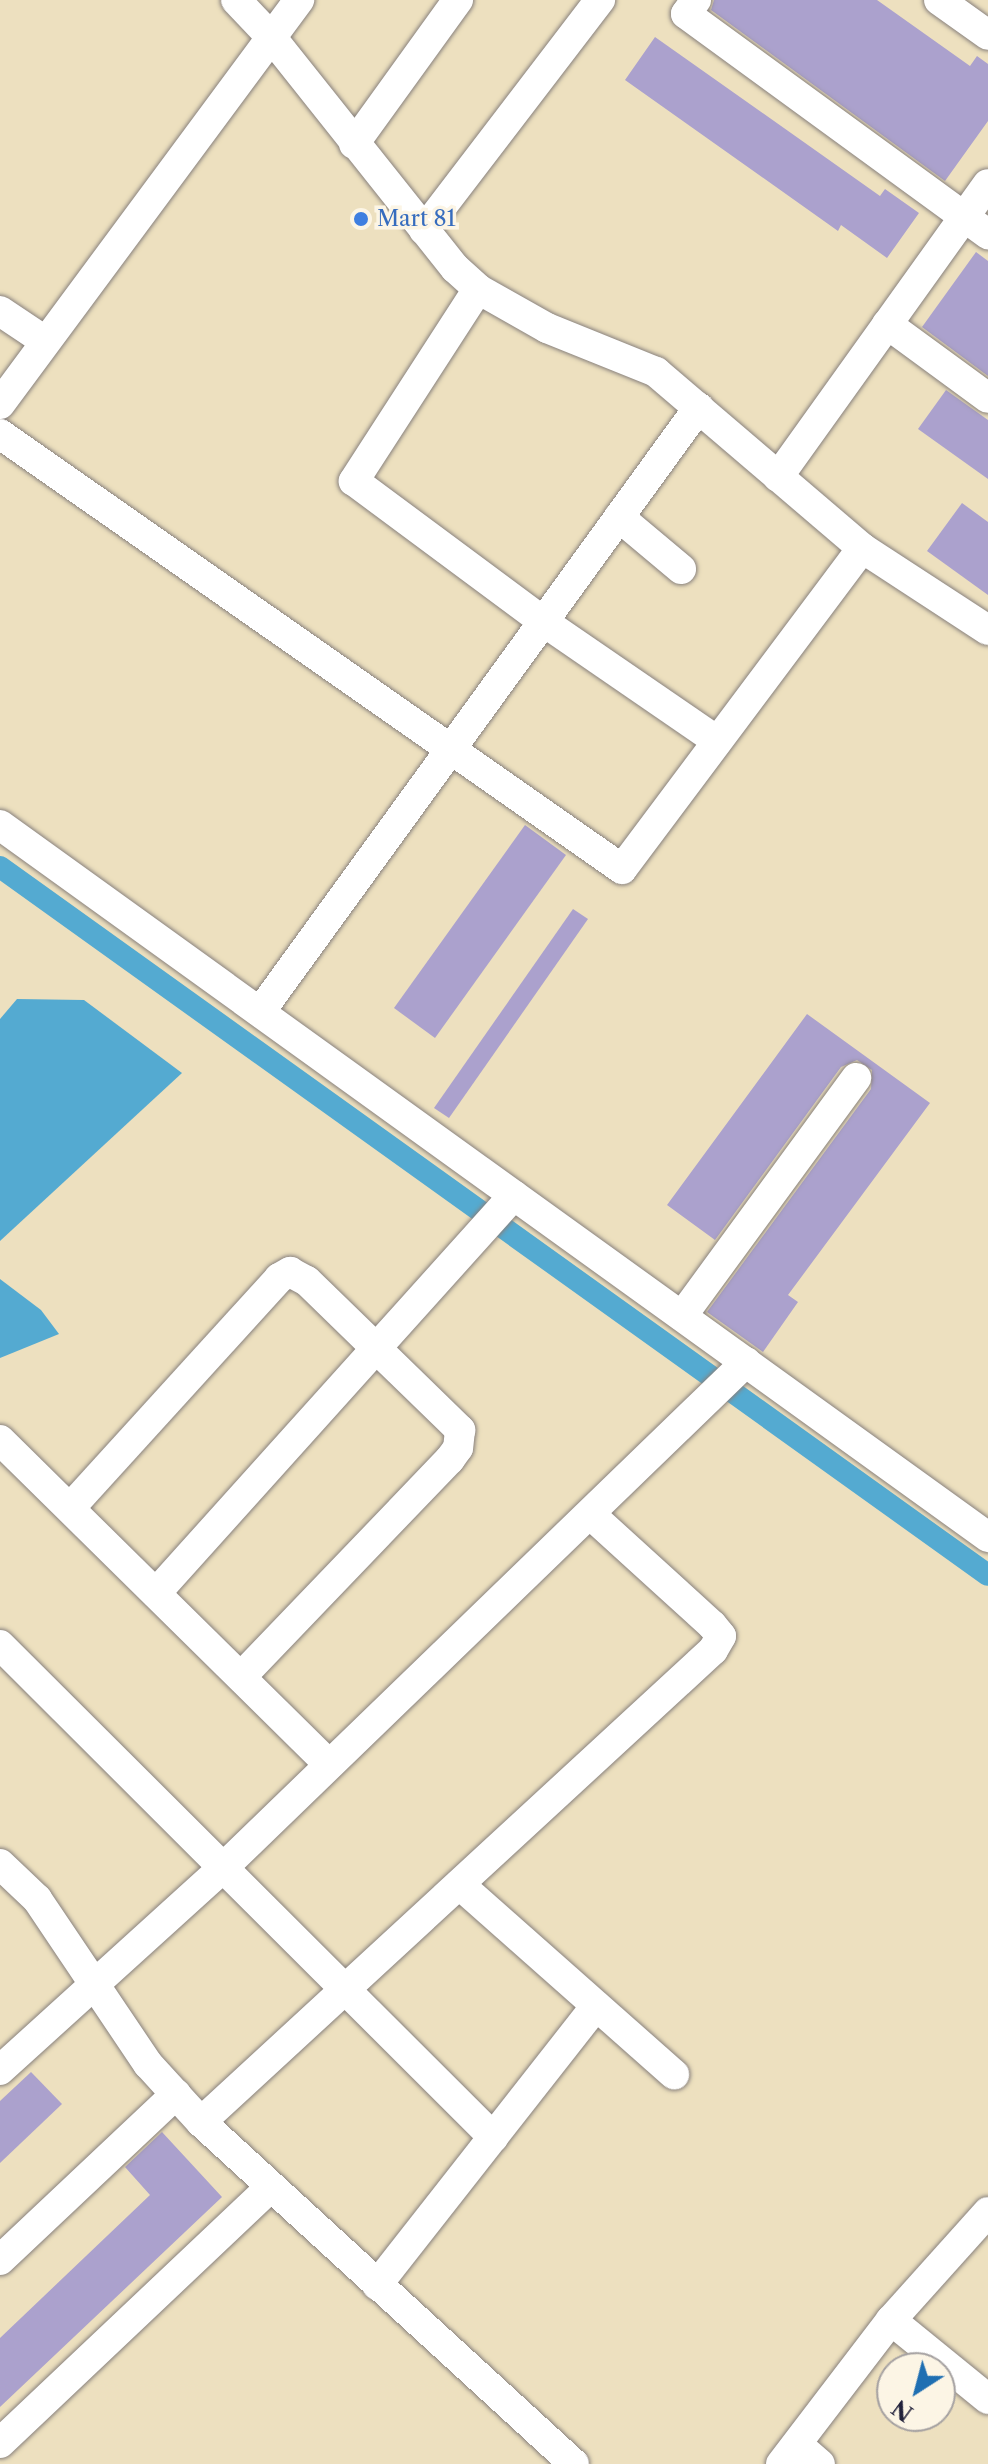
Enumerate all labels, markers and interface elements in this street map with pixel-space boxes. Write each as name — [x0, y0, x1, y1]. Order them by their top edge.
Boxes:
place label: Mart 81 — [377, 206, 456, 232]
marker: Mart 81 — [352, 210, 370, 228]
north arrow — [876, 2352, 956, 2432]
text: N — [887, 2394, 918, 2427]

